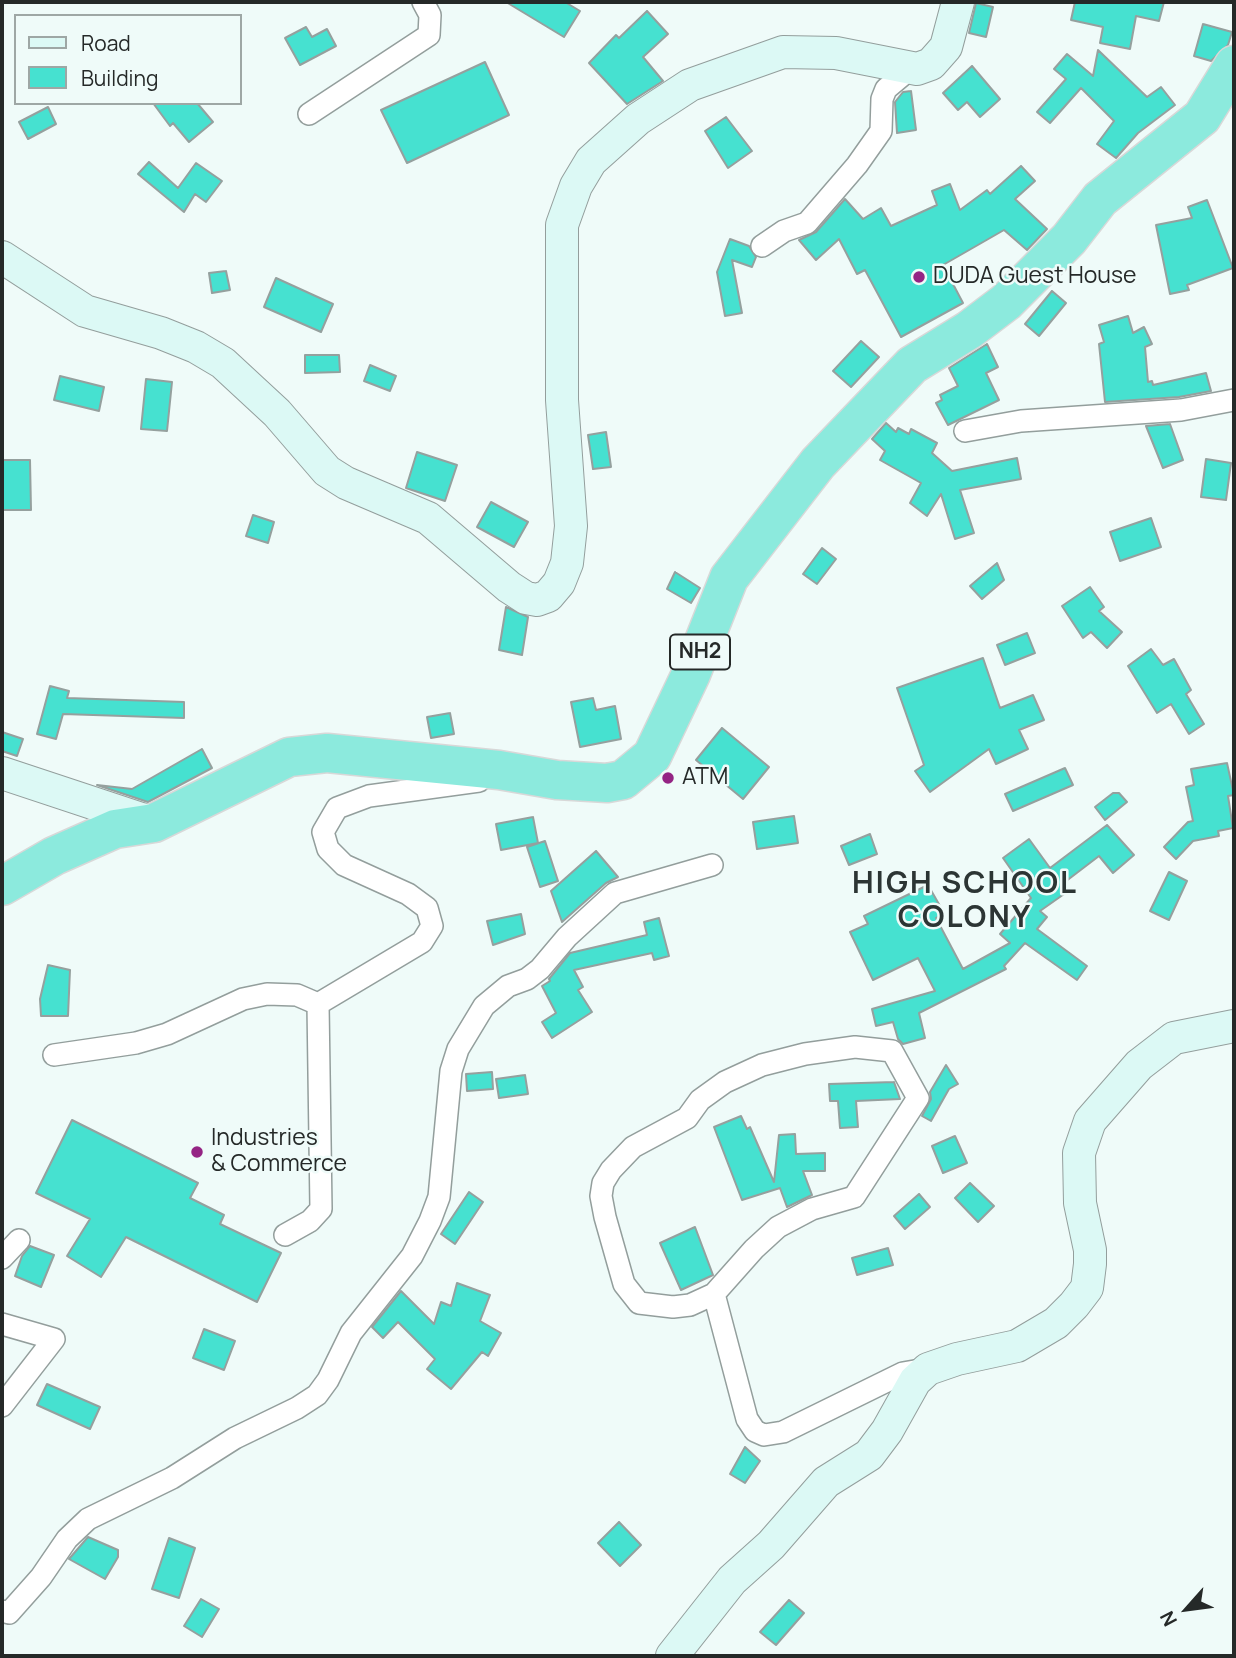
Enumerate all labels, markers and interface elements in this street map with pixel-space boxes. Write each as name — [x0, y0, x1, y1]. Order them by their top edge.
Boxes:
legend — [14, 14, 242, 105]
text: Road — [81, 29, 131, 57]
text: Building — [81, 64, 158, 92]
place label: DUDA Guest House — [933, 263, 1136, 291]
marker: DUDA Guest House — [911, 269, 927, 285]
road number: NH2 — [670, 634, 730, 670]
place label: ATM — [682, 764, 728, 792]
marker: ATM — [660, 770, 676, 786]
district label: HIGH SCHOOL COLONY — [853, 867, 1077, 937]
place label: Industries & Commerce — [211, 1125, 347, 1179]
marker: Industries & Commerce — [189, 1144, 205, 1160]
north arrow — [1152, 1574, 1222, 1644]
text: N — [1154, 1607, 1183, 1631]

